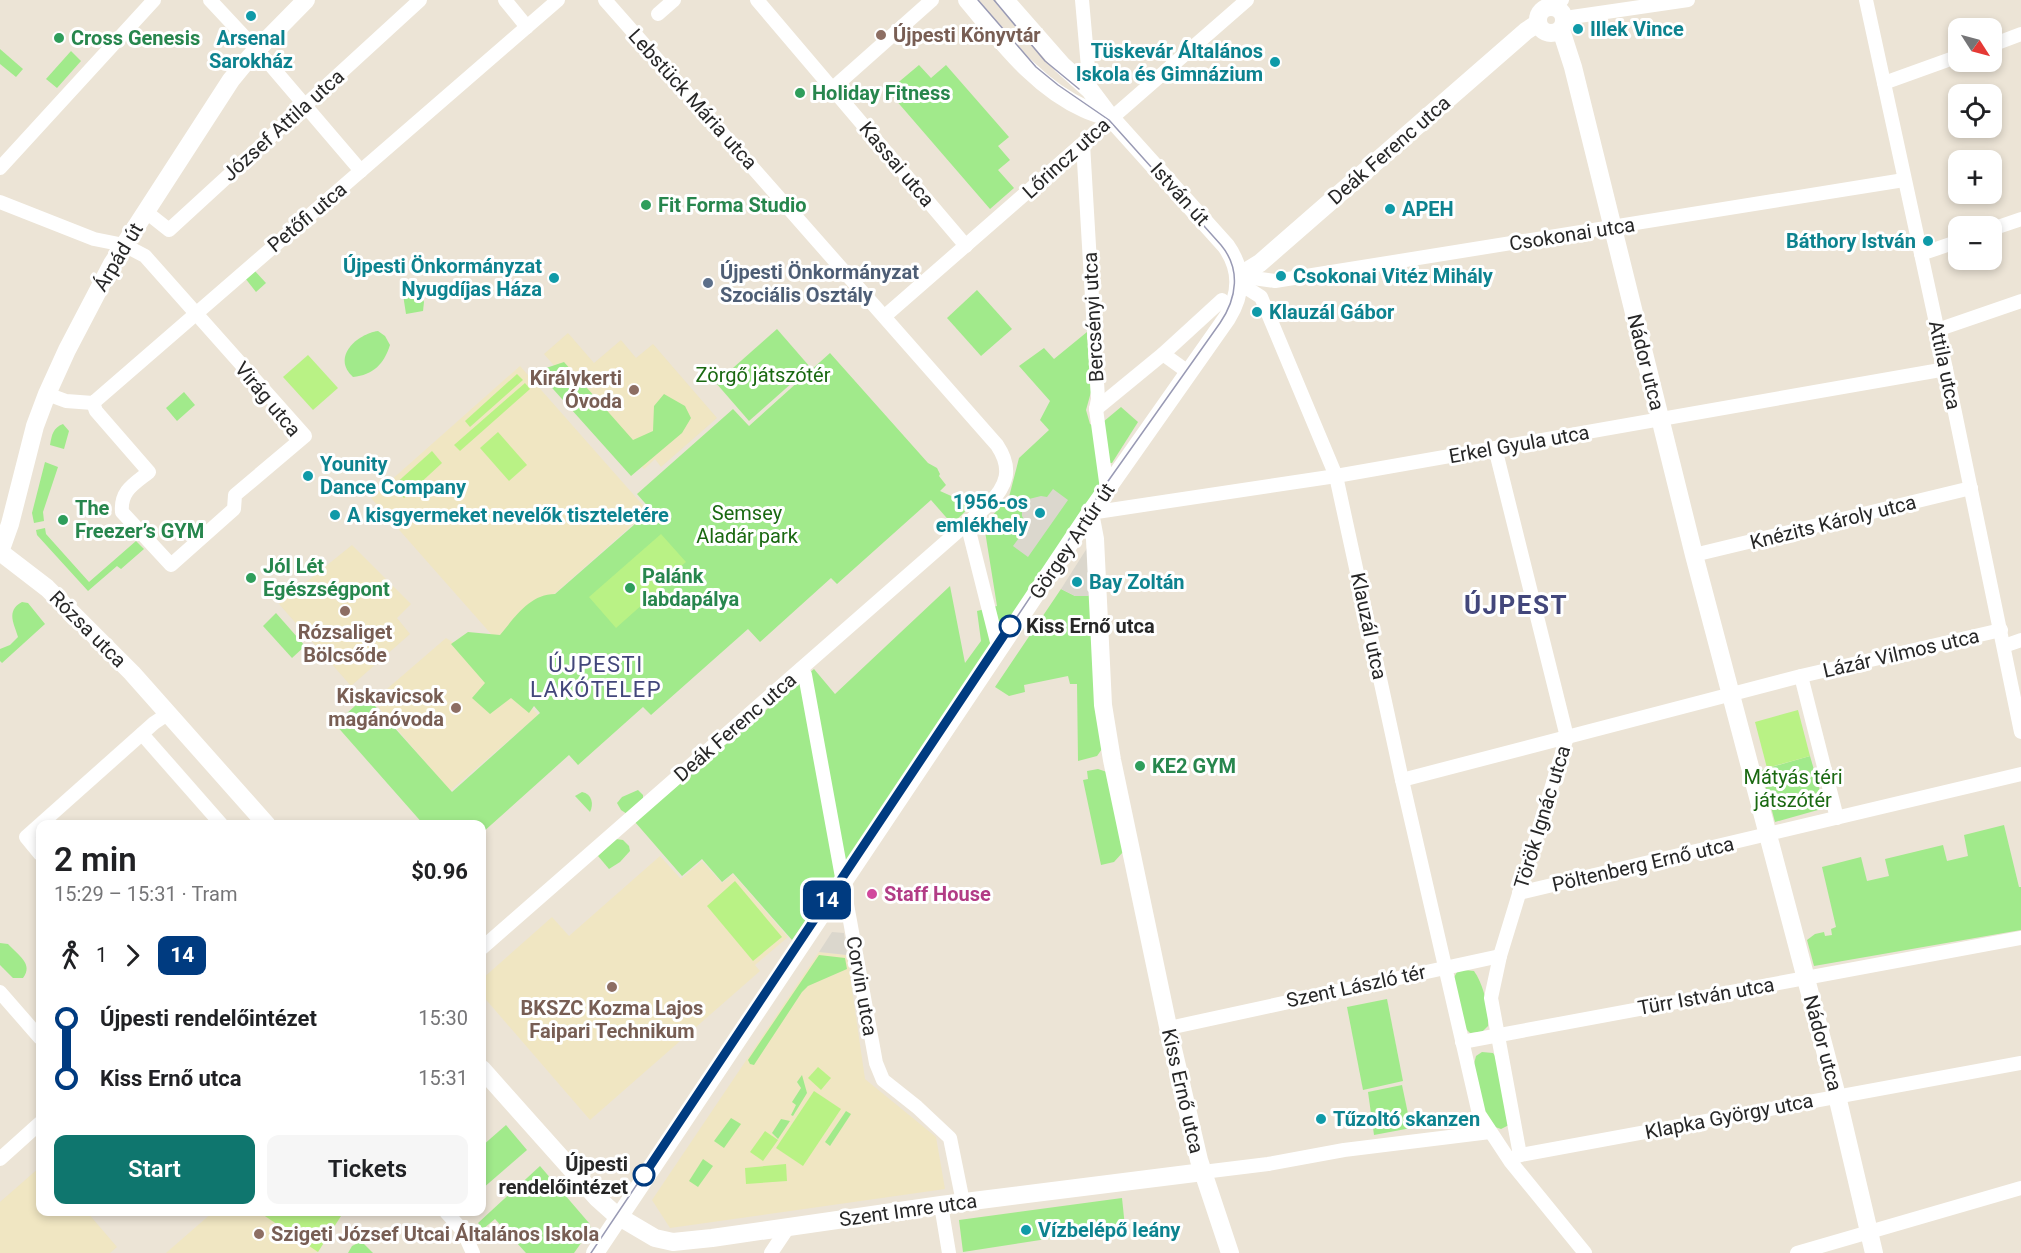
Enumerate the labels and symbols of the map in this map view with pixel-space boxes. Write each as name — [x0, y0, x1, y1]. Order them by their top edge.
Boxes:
marker: Arsenal Sarokház — [244, 9, 258, 23]
place label: Illek Vince — [1590, 17, 1684, 41]
north arrow — [1948, 18, 2002, 72]
marker: Illek Vince — [1571, 22, 1585, 36]
place label: Újpesti Könyvtár — [893, 23, 1041, 47]
street label: Lebstück Mária utca — [624, 24, 762, 174]
place label: Cross Genesis — [71, 26, 200, 50]
place label: Arsenal Sarokház — [209, 26, 293, 73]
marker: Újpesti Könyvtár — [874, 28, 888, 42]
marker: Cross Genesis — [52, 31, 66, 45]
place label: Tüskevár Általános Iskola és Gimnázium — [1076, 39, 1263, 86]
marker: Tüskevár Általános Iskola és Gimnázium — [1268, 55, 1282, 69]
street label: József Attila utca — [217, 64, 349, 186]
place label: Holiday Fitness — [812, 81, 950, 105]
marker: Holiday Fitness — [793, 86, 807, 100]
street label: Deák Ferenc utca — [1323, 91, 1455, 209]
street label: Lőrincz utca — [1017, 113, 1115, 203]
street label: Kassai utca — [854, 117, 940, 211]
street label: István út — [1146, 158, 1214, 230]
street label: Petőfi utca — [263, 177, 351, 257]
place label: Fit Forma Studio — [658, 193, 807, 217]
place label: APEH — [1402, 197, 1454, 221]
marker: Fit Forma Studio — [639, 198, 653, 212]
marker: APEH — [1383, 202, 1397, 216]
street label: Csokonai utca — [1507, 212, 1637, 256]
street label: Árpád út — [88, 218, 148, 296]
place label: Báthory István — [1786, 229, 1916, 253]
marker: Báthory István — [1921, 234, 1935, 248]
street label: Bercsényi utca — [1078, 251, 1108, 383]
place label: Újpesti Önkormányzat Nyugdíjas Háza — [343, 254, 542, 301]
place label: Újpesti Önkormányzat Szociális Osztály — [720, 260, 919, 307]
place label: Csokonai Vitéz Mihály — [1293, 264, 1494, 288]
marker: Csokonai Vitéz Mihály — [1274, 269, 1288, 283]
marker: Újpesti Önkormányzat Nyugdíjas Háza — [547, 271, 561, 285]
marker: Újpesti Önkormányzat Szociális Osztály — [701, 276, 715, 290]
place label: Klauzál Gábor — [1269, 300, 1395, 324]
marker: Klauzál Gábor — [1250, 305, 1264, 319]
street label: Nádor utca — [1622, 311, 1670, 413]
street label: Attila utca — [1924, 318, 1966, 412]
street label: Virág utca — [230, 357, 306, 441]
park label: Zörgő játszótér — [696, 363, 831, 387]
place label: Királykerti Óvoda — [530, 366, 622, 413]
marker: Királykerti Óvoda — [627, 383, 641, 397]
street label: Erkel Gyula utca — [1447, 420, 1591, 468]
place label: Younity Dance Company — [320, 452, 467, 499]
marker: Younity Dance Company — [301, 469, 315, 483]
street label: Görgey Artúr út — [1024, 478, 1120, 604]
place label: 1956-os emlékhely — [936, 490, 1029, 537]
street label: Knézits Károly utca — [1748, 490, 1918, 554]
place label: The Freezer’s GYM — [75, 496, 204, 543]
park label: Semsey Aladár park — [696, 501, 799, 548]
place label: A kisgyermeket nevelők tiszteletére — [347, 503, 669, 527]
marker: 1956-os emlékhely — [1033, 506, 1047, 520]
marker: A kisgyermeket nevelők tiszteletére — [328, 508, 342, 522]
marker: The Freezer’s GYM — [56, 513, 70, 527]
place label: Jól Lét Egészségpont — [263, 554, 390, 601]
place label: Palánk labdapálya — [642, 564, 739, 611]
place label: Bay Zoltán — [1089, 570, 1185, 594]
street label: Klauzál utca — [1346, 570, 1392, 682]
marker: Jól Lét Egészségpont — [244, 571, 258, 585]
marker: Bay Zoltán — [1070, 575, 1084, 589]
marker: Palánk labdapálya — [623, 581, 637, 595]
street label: Rózsa utca — [45, 586, 131, 672]
district label: ÚJPEST — [1464, 590, 1568, 620]
marker: Rózsaliget Bölcsőde — [338, 604, 352, 618]
place label: Kiss Ernő utca — [1026, 614, 1155, 638]
marker: Kiss Ernő utca — [999, 615, 1021, 637]
place label: Rózsaliget Bölcsőde — [298, 620, 393, 667]
street label: Lázár Vilmos utca — [1820, 623, 1982, 683]
district label: ÚJPESTI LAKÓTELEP — [530, 651, 662, 702]
street label: Deák Ferenc utca — [669, 668, 801, 786]
place label: Kiskavicsok magánóvoda — [328, 684, 444, 731]
marker: Kiskavicsok magánóvoda — [449, 701, 463, 715]
street label: Török Ignác utca — [1509, 743, 1575, 891]
place label: KE2 GYM — [1152, 754, 1236, 778]
marker: KE2 GYM — [1133, 759, 1147, 773]
park label: Mátyás téri játszótér — [1743, 765, 1843, 812]
street label: Pöltenberg Ernő utca — [1550, 831, 1736, 897]
line badge: 14 — [800, 880, 854, 920]
place label: Staff House — [884, 882, 991, 906]
marker: Staff House — [865, 887, 879, 901]
street label: Corvin utca — [841, 934, 883, 1038]
street label: Szent László tér — [1284, 959, 1428, 1012]
street label: Türr István utca — [1636, 972, 1776, 1020]
marker: BKSZC Kozma Lajos Faipari Technikum — [605, 980, 619, 994]
street label: Nádor utca — [1799, 992, 1847, 1094]
place label: BKSZC Kozma Lajos Faipari Technikum — [521, 996, 703, 1043]
street label: Kiss Ernő utca — [1157, 1026, 1209, 1156]
street label: Klapka György utca — [1643, 1088, 1815, 1144]
place label: Tűzoltó skanzen — [1333, 1107, 1480, 1131]
marker: Tűzoltó skanzen — [1314, 1112, 1328, 1126]
place label: Újpesti rendelőintézet — [499, 1152, 628, 1199]
marker: Újpesti rendelőintézet — [633, 1164, 655, 1186]
street label: Szent Imre utca — [838, 1188, 978, 1232]
place label: Vízbelépő leány — [1038, 1218, 1181, 1242]
place label: Szigeti József Utcai Általános Iskola — [271, 1222, 599, 1246]
marker: Vízbelépő leány — [1019, 1223, 1033, 1237]
marker: Szigeti József Utcai Általános Iskola — [252, 1227, 266, 1241]

